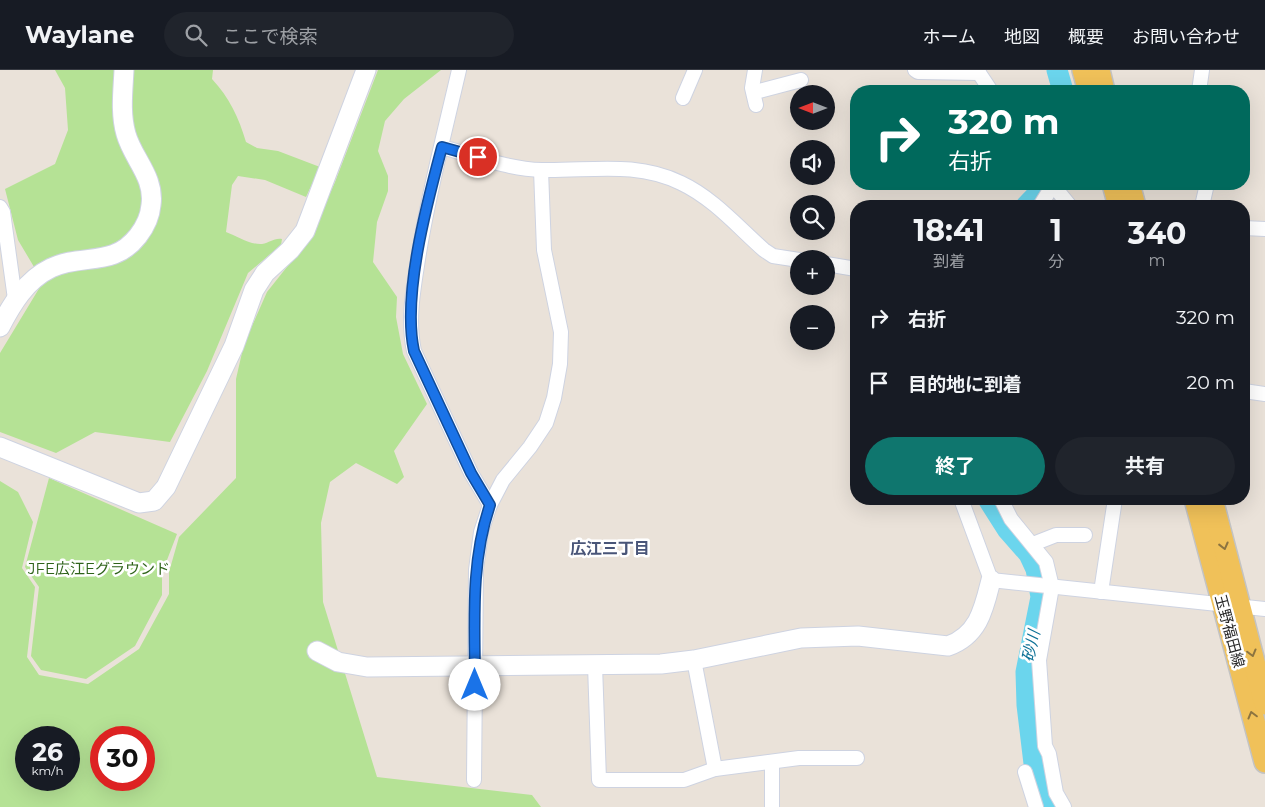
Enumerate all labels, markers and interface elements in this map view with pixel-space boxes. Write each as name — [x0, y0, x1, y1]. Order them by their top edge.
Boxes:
search box — [164, 12, 514, 57]
text: Waylane — [25, 20, 134, 49]
icon: search — [182, 21, 210, 49]
text: ここで検索 — [222, 25, 317, 48]
text: ホーム — [923, 26, 976, 48]
text: 地図 — [1004, 26, 1040, 48]
text: 概要 — [1068, 26, 1104, 48]
text: お問い合わせ — [1132, 26, 1240, 48]
north arrow — [790, 85, 835, 130]
map controls — [790, 85, 835, 350]
text: 320 m — [948, 100, 1060, 143]
icon: right — [865, 105, 930, 170]
pin — [457, 136, 499, 178]
button: sound — [790, 140, 835, 185]
icon: arrive — [464, 143, 492, 171]
text: 右折 — [948, 148, 992, 175]
button: search — [790, 195, 835, 240]
text: 18:41 — [914, 212, 985, 249]
text: 1 — [1050, 212, 1062, 249]
text: 340 — [1128, 215, 1186, 252]
button: + — [790, 250, 835, 295]
text: m — [1149, 251, 1166, 270]
text: 到着 — [933, 252, 965, 271]
text: 分 — [1048, 252, 1064, 271]
icon: right — [865, 304, 893, 332]
button: − — [790, 305, 835, 350]
text: 320 m — [1176, 306, 1235, 329]
text: 右折 — [908, 308, 946, 331]
icon: arrive — [865, 369, 893, 397]
text: 20 m — [1187, 371, 1235, 394]
text: 目的地に到着 — [908, 373, 1022, 396]
button: 終了 — [865, 437, 1045, 495]
button: 共有 — [1055, 437, 1235, 495]
district label: 広江三丁目 — [570, 539, 650, 558]
one-way arrow — [1218, 541, 1229, 550]
park label: JFE広江Eグラウンド — [27, 559, 170, 578]
street label: 玉野福田線 — [1211, 592, 1249, 670]
water label: 砂川 — [1018, 626, 1044, 664]
one-way arrow — [1246, 648, 1257, 657]
position arrow — [448, 658, 500, 710]
one-way arrow — [1248, 712, 1258, 720]
speed limit sign: 30 — [90, 726, 155, 791]
text: 26 — [32, 737, 63, 767]
text: km/h — [31, 763, 64, 778]

